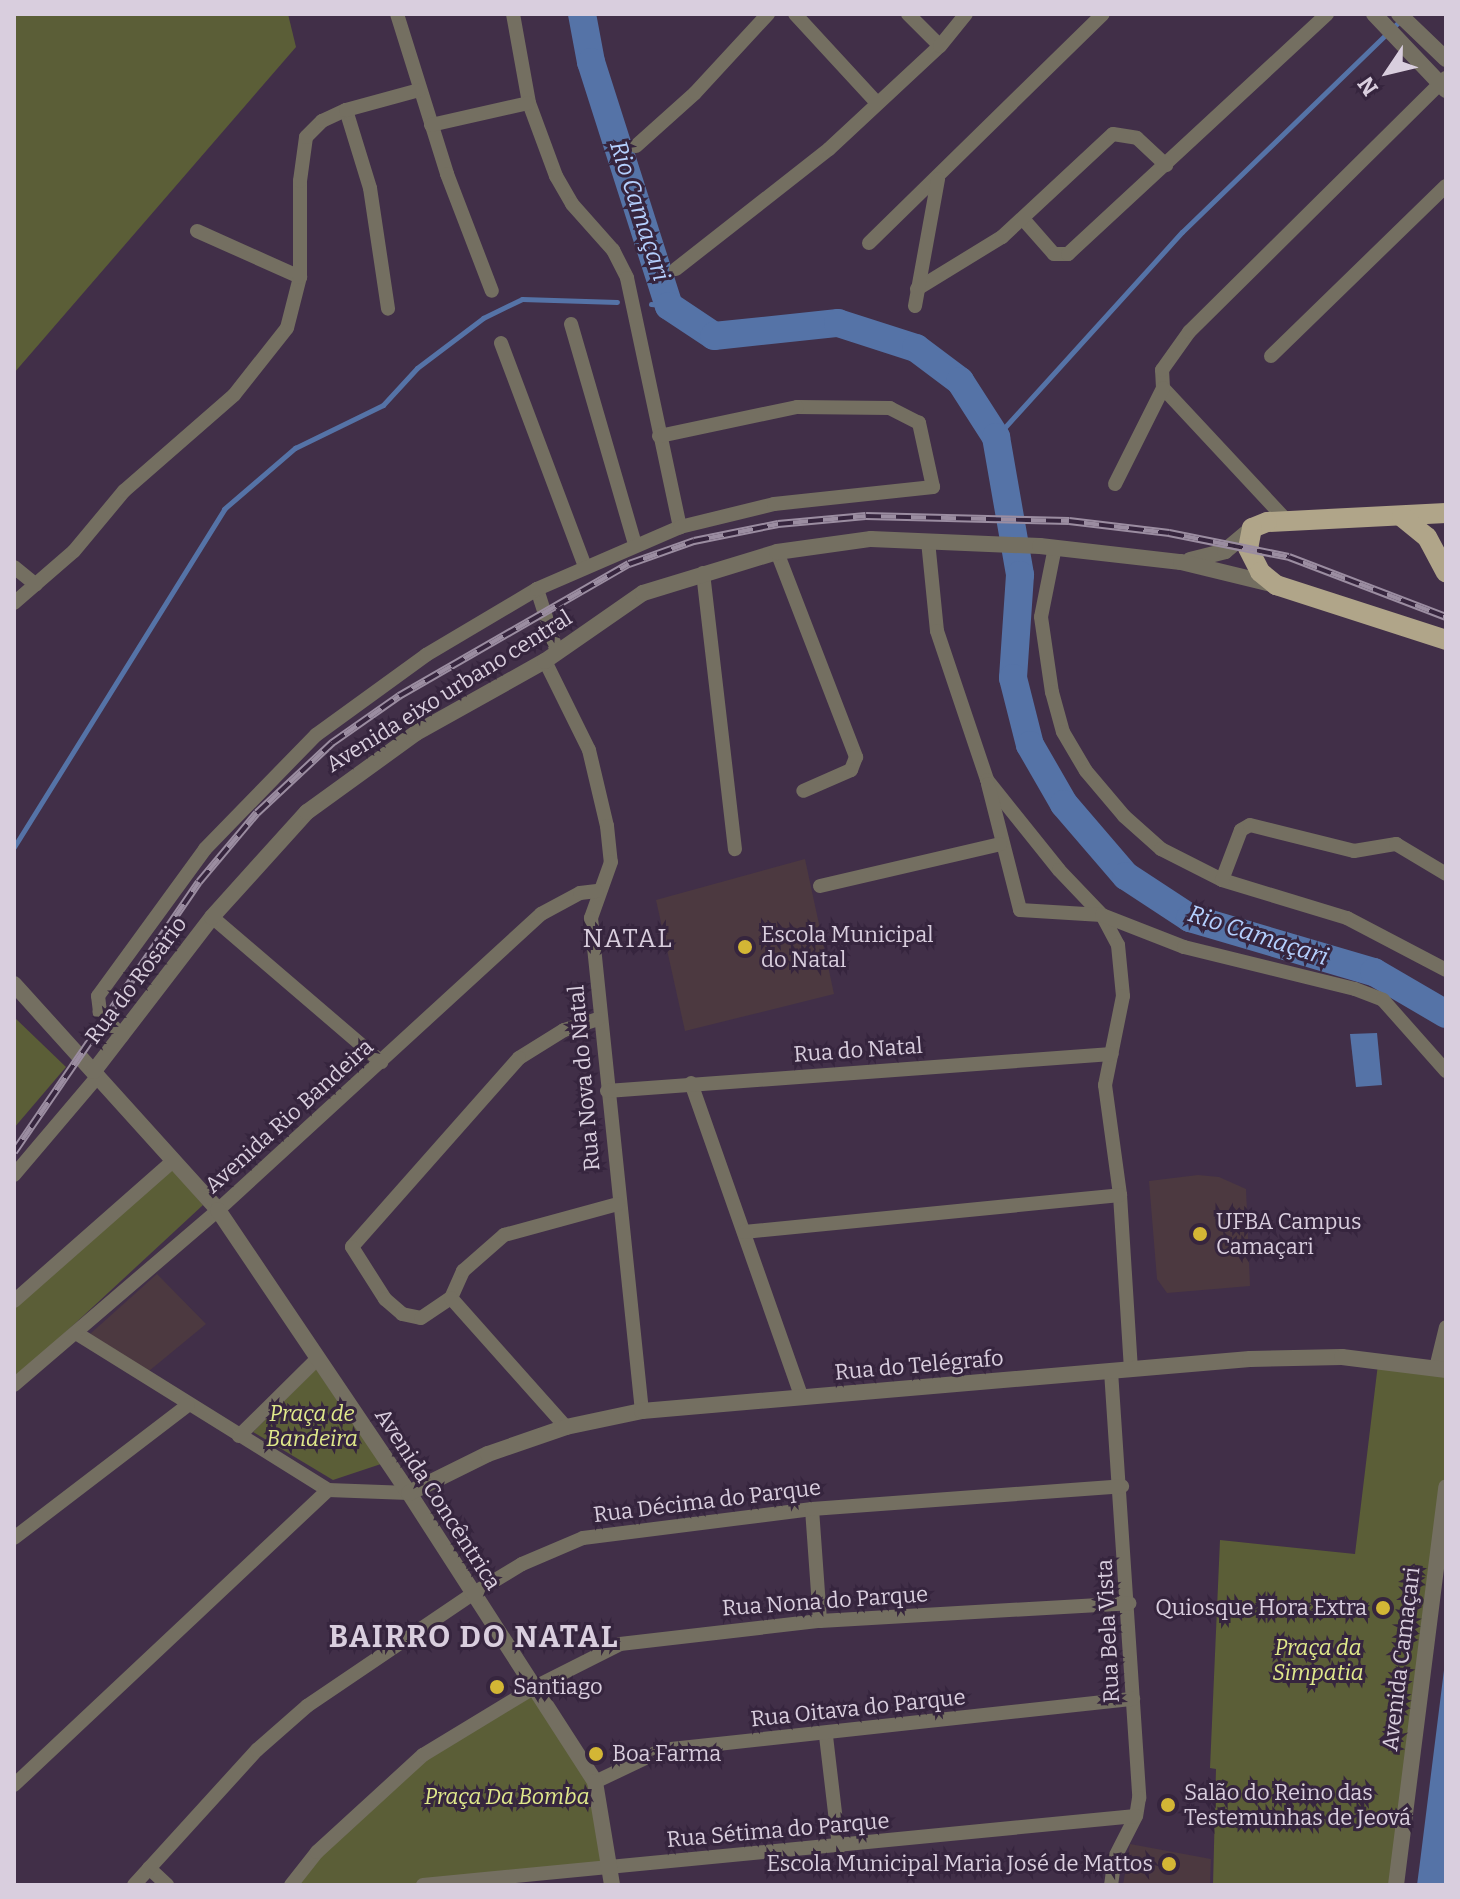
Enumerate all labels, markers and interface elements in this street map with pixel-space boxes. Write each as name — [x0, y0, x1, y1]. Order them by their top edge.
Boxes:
north arrow — [1348, 32, 1428, 112]
text: N — [1352, 71, 1384, 101]
water label: Rio Camaçari — [603, 137, 675, 285]
street label: Avenida eixo urbano central — [321, 604, 577, 778]
water label: Rio Camaçari — [1184, 900, 1332, 972]
street label: Rua do Rosario — [80, 911, 192, 1049]
place label: Escola Municipal do Natal — [761, 921, 934, 972]
district label: NATAL — [582, 923, 674, 955]
marker: Escola Municipal do Natal — [736, 938, 754, 956]
street label: Rua Nova do Natal — [563, 984, 605, 1172]
street label: Rua do Natal — [792, 1032, 924, 1068]
street label: Avenida Rio Bandeira — [199, 1033, 379, 1199]
place label: UFBA Campus Camaçari — [1216, 1208, 1361, 1260]
marker: UFBA Campus Camaçari — [1191, 1225, 1209, 1243]
street label: Rua do Telégrafo — [833, 1344, 1005, 1386]
park label: Praça de Bandeira — [266, 1400, 358, 1452]
street label: Avenida Concêntrica — [369, 1403, 507, 1595]
street label: Rua Décima do Parque — [592, 1474, 822, 1528]
street label: Rua Bela Vista — [1091, 1559, 1125, 1703]
street label: Avenida Camaçari — [1377, 1566, 1425, 1752]
street label: Rua Nona do Parque — [721, 1581, 929, 1621]
place label: Quiosque Hora Extra — [1155, 1595, 1367, 1621]
marker: Quiosque Hora Extra — [1374, 1599, 1392, 1617]
district label: BAIRRO DO NATAL — [329, 1619, 619, 1655]
park label: Praça da Simpatia — [1272, 1634, 1364, 1686]
place label: Santiago — [513, 1674, 603, 1700]
marker: Santiago — [488, 1678, 506, 1696]
street label: Rua Oitava do Parque — [749, 1684, 967, 1732]
place label: Boa Farma — [612, 1741, 721, 1767]
marker: Boa Farma — [587, 1745, 605, 1763]
place label: Salão do Reino das Testemunhas de Jeová — [1184, 1779, 1411, 1830]
park label: Praça Da Bomba — [424, 1784, 590, 1810]
marker: Salão do Reino das Testemunhas de Jeová — [1159, 1796, 1177, 1814]
street label: Rua Sétima do Parque — [666, 1807, 890, 1853]
place label: Escola Municipal Maria José de Mattos — [767, 1851, 1153, 1877]
marker: Escola Municipal Maria José de Mattos — [1160, 1855, 1178, 1873]

